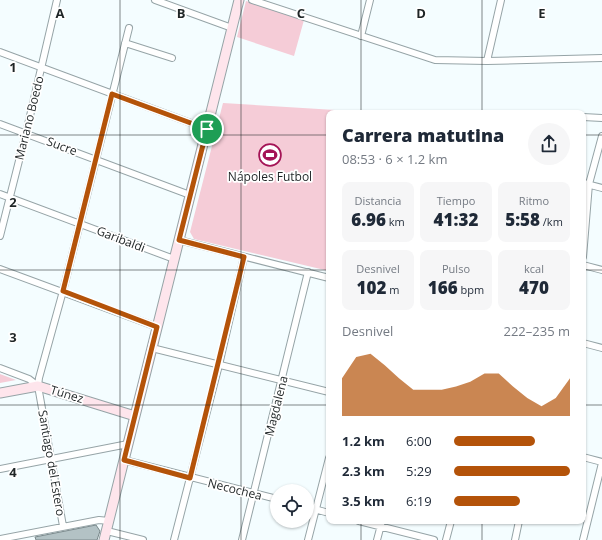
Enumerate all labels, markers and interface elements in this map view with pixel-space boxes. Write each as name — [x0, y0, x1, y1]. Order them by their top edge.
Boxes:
text: A — [56, 4, 65, 22]
text: B — [177, 4, 186, 22]
text: C — [297, 4, 305, 22]
text: D — [416, 4, 426, 22]
text: E — [538, 4, 546, 22]
text: 1 — [9, 58, 17, 76]
street label: Mariano Boedo — [10, 74, 48, 162]
pin — [190, 112, 224, 146]
icon: arrive — [196, 118, 218, 140]
text: Carrera matutina — [342, 123, 504, 147]
button: share — [528, 123, 570, 165]
street label: Sucre — [44, 133, 80, 159]
sports icon: Nápoles Futbol — [257, 142, 283, 168]
text: 08:53 · 6 × 1.2 km — [342, 150, 447, 168]
place label: Nápoles Futbol — [228, 168, 312, 185]
text: 2 — [9, 193, 17, 211]
text: Distancia — [355, 193, 401, 208]
text: Tiempo — [437, 193, 475, 208]
text: Ritmo — [519, 193, 549, 208]
text: 6.96 — [351, 208, 386, 231]
text: 41:32 — [434, 208, 478, 231]
text: 5:58 — [505, 208, 540, 231]
text: km — [386, 214, 405, 229]
text: /km — [540, 214, 563, 229]
street label: Garibaldi — [94, 222, 148, 256]
text: Desnivel — [356, 261, 400, 276]
text: Pulso — [442, 261, 470, 276]
text: kcal — [524, 261, 544, 276]
text: 102 — [357, 276, 386, 299]
text: 166 — [428, 276, 458, 299]
text: 470 — [519, 276, 549, 299]
text: m — [386, 282, 399, 297]
text: bpm — [458, 282, 484, 297]
text: Desnivel — [342, 322, 393, 340]
text: 222–235 m — [503, 322, 570, 340]
text: 3 — [9, 328, 17, 346]
street label: Magdalena — [260, 374, 292, 438]
street label: Túnez — [48, 381, 86, 407]
street label: Santiago del Estero — [34, 409, 70, 517]
text: 1.2 km — [342, 432, 385, 450]
text: 6:00 — [406, 432, 432, 450]
text: 2.3 km — [342, 462, 385, 480]
text: 5:29 — [406, 462, 432, 480]
text: 4 — [9, 463, 17, 481]
street label: Necochea — [206, 474, 264, 504]
map controls — [270, 484, 314, 528]
button: locate — [270, 484, 314, 528]
text: 3.5 km — [342, 492, 385, 510]
text: 6:19 — [406, 492, 432, 510]

